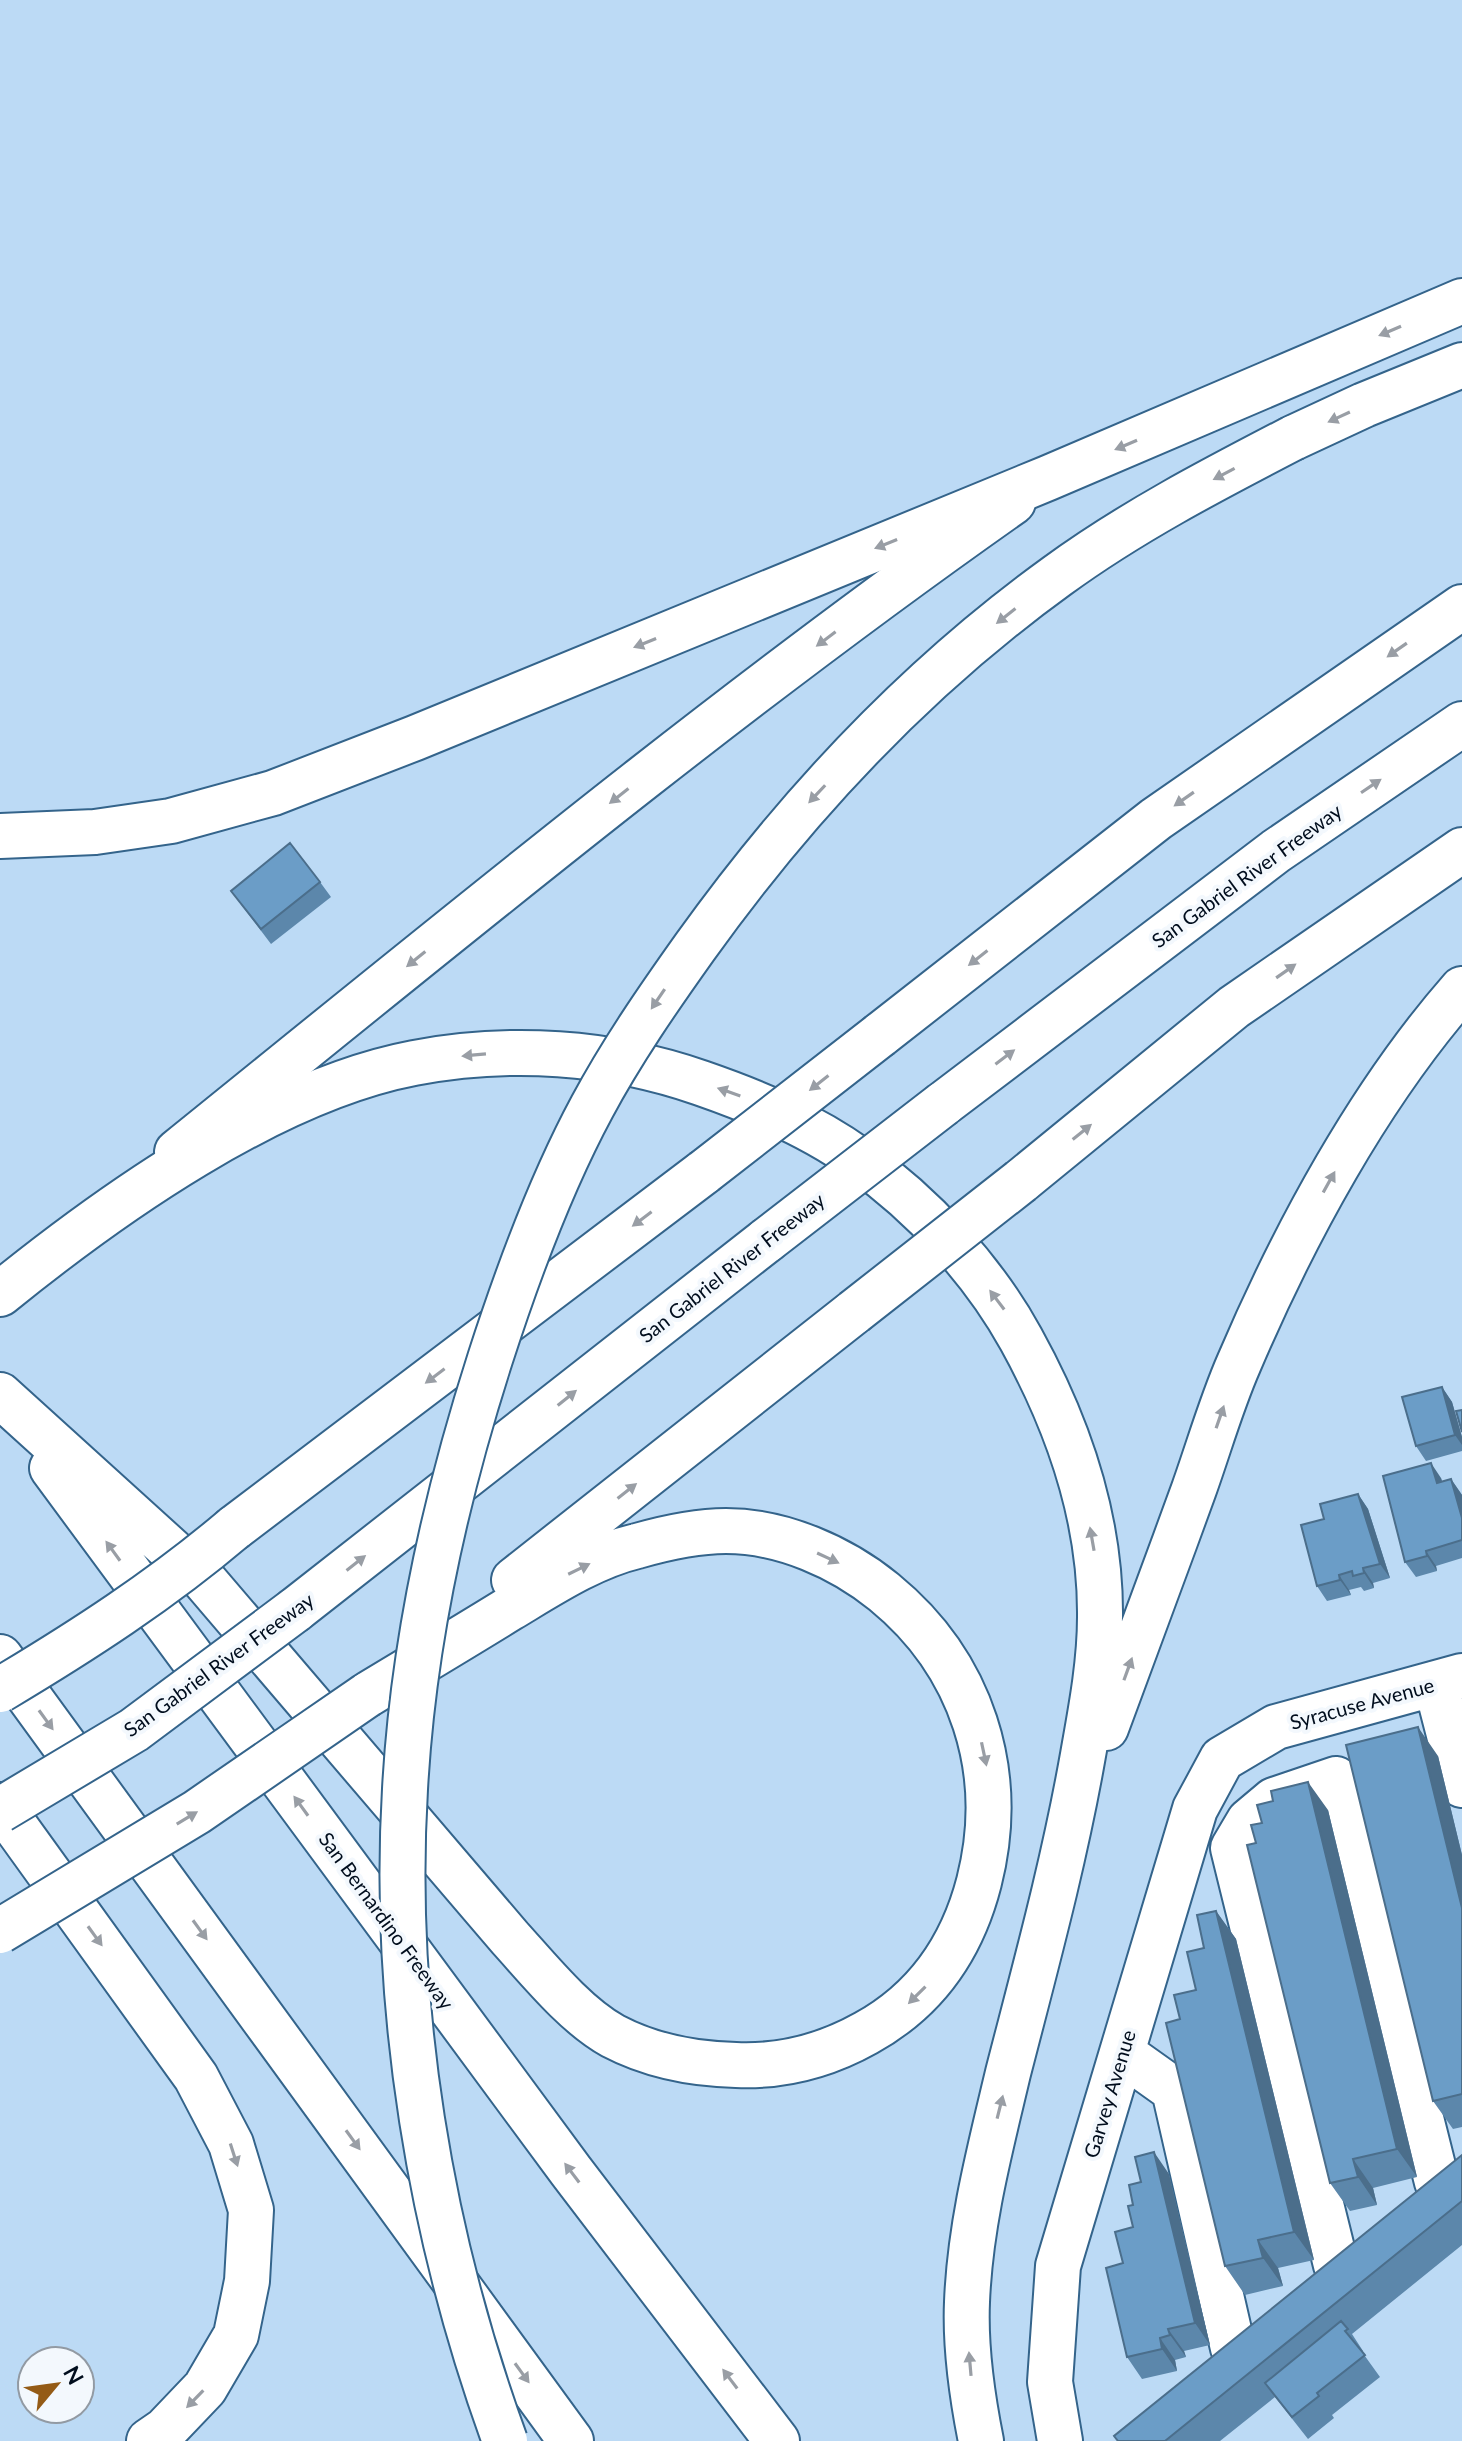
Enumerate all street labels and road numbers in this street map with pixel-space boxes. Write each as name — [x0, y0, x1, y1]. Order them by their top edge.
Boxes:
street label: San Gabriel River Freeway — [1147, 798, 1347, 952]
street label: San Gabriel River Freeway — [634, 1187, 829, 1347]
street label: San Gabriel River Freeway — [119, 1587, 319, 1741]
street label: Syracuse Avenue — [1287, 1672, 1436, 1734]
street label: San Bernardino Freeway — [314, 1827, 460, 2014]
street label: Garvey Avenue — [1078, 2027, 1140, 2161]

